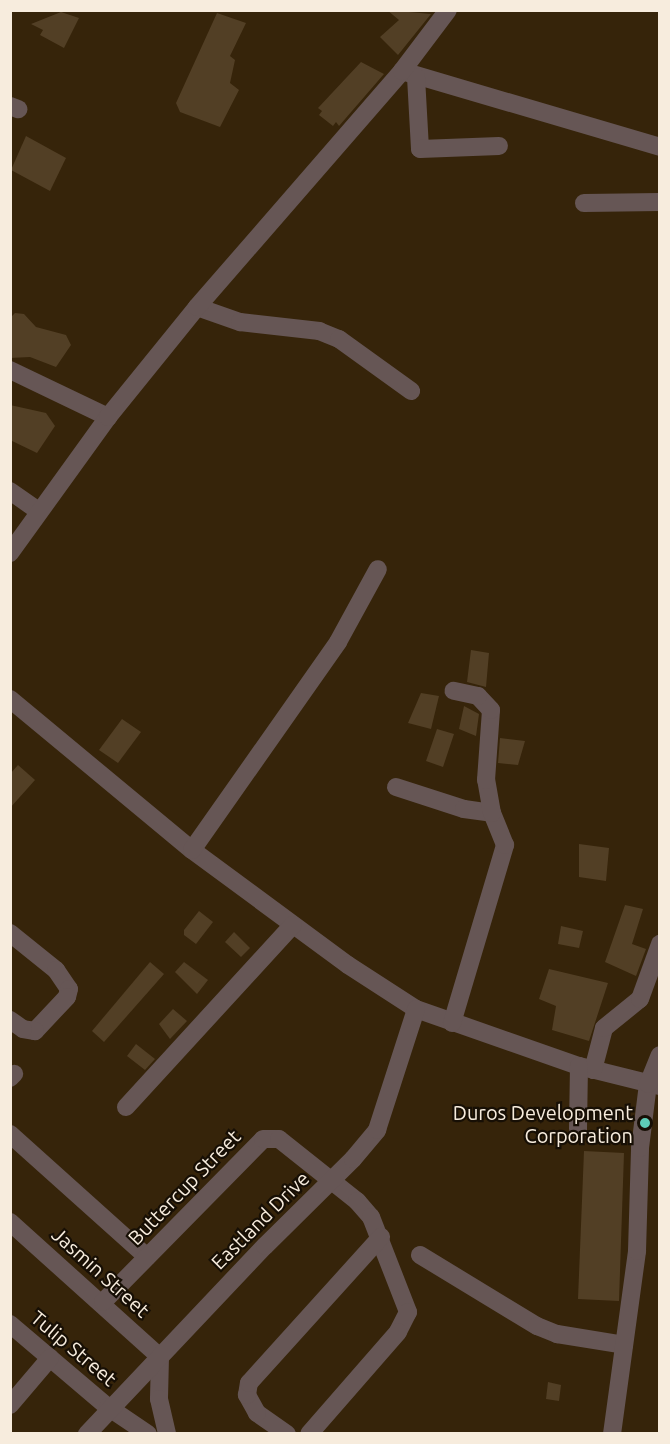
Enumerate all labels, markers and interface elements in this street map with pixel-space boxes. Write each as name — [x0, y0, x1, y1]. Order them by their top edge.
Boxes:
place label: Duros Development Corporation — [453, 1100, 633, 1147]
marker: Duros Development Corporation — [638, 1116, 652, 1130]
street label: Buttercup Street — [123, 1124, 245, 1250]
street label: Eastland Drive — [206, 1166, 314, 1274]
street label: Jasmin Street — [47, 1222, 155, 1322]
street label: Tulip Street — [26, 1305, 122, 1391]

